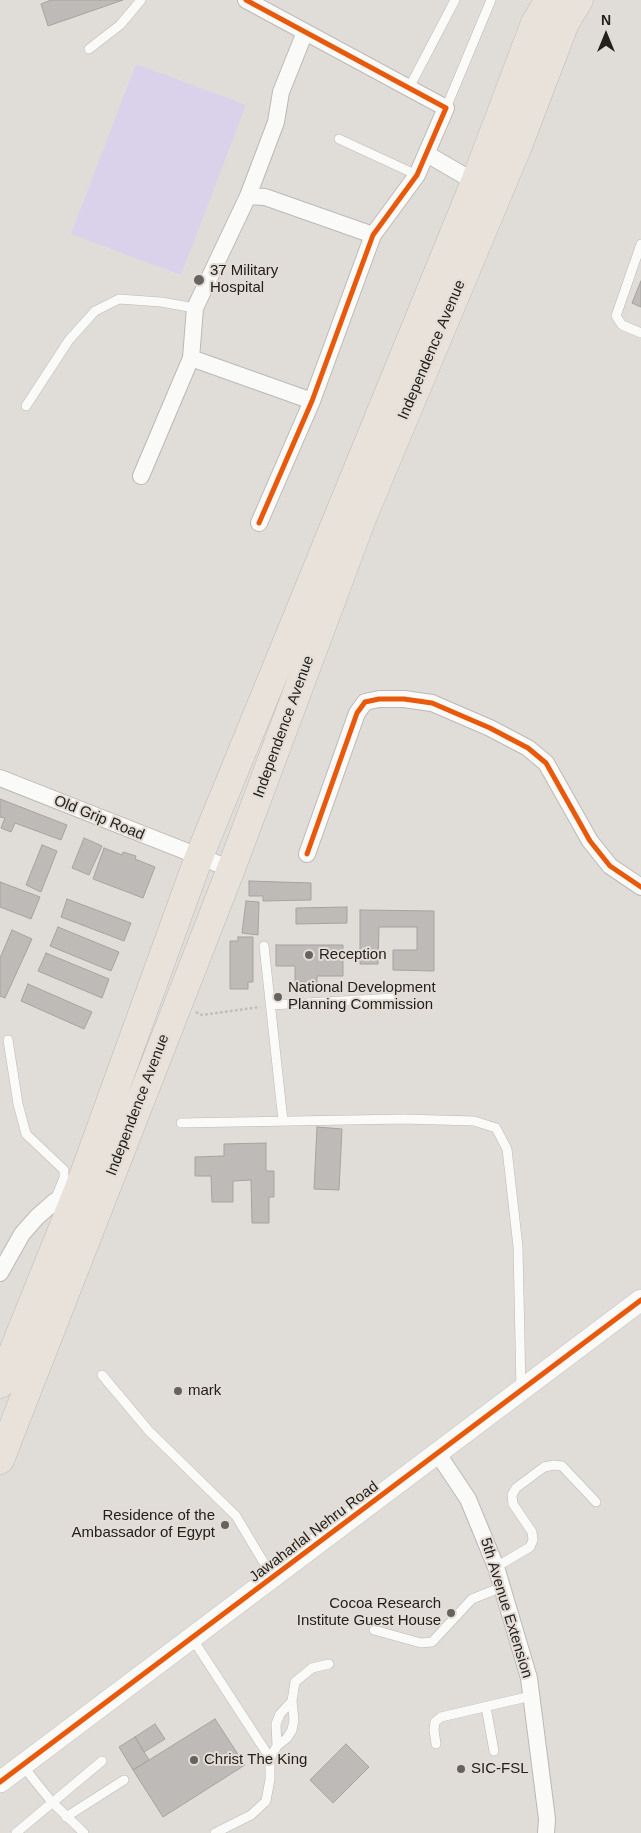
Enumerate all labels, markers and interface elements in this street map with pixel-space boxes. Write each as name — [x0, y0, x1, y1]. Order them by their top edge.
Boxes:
north arrow — [581, 10, 631, 60]
text: N — [601, 12, 611, 28]
place label: 37 Military Hospital — [210, 262, 278, 297]
marker: 37 Military Hospital — [192, 273, 206, 287]
street label: Independence Avenue — [394, 278, 470, 422]
street label: Independence Avenue — [250, 654, 318, 800]
street label: Old Grip Road — [51, 792, 147, 844]
place label: Reception — [319, 946, 387, 964]
marker: Reception — [303, 949, 315, 961]
place label: National Development Planning Commission — [288, 979, 436, 1014]
marker: National Development Planning Commission — [272, 991, 284, 1003]
street label: Independence Avenue — [103, 1032, 173, 1178]
place label: mark — [188, 1382, 221, 1400]
marker: mark — [172, 1385, 184, 1397]
street label: Jawaharlal Nehru Road — [246, 1478, 382, 1586]
place label: Residence of the Ambassador of Egypt — [72, 1507, 215, 1542]
marker: Residence of the Ambassador of Egypt — [219, 1519, 231, 1531]
street label: 5th Avenue Extension — [476, 1536, 536, 1680]
place label: Cocoa Research Institute Guest House — [297, 1595, 441, 1630]
marker: Cocoa Research Institute Guest House — [445, 1607, 457, 1619]
place label: Christ The King — [204, 1751, 307, 1769]
marker: Christ The King — [188, 1754, 200, 1766]
place label: SIC-FSL — [471, 1760, 529, 1778]
marker: SIC-FSL — [455, 1763, 467, 1775]

